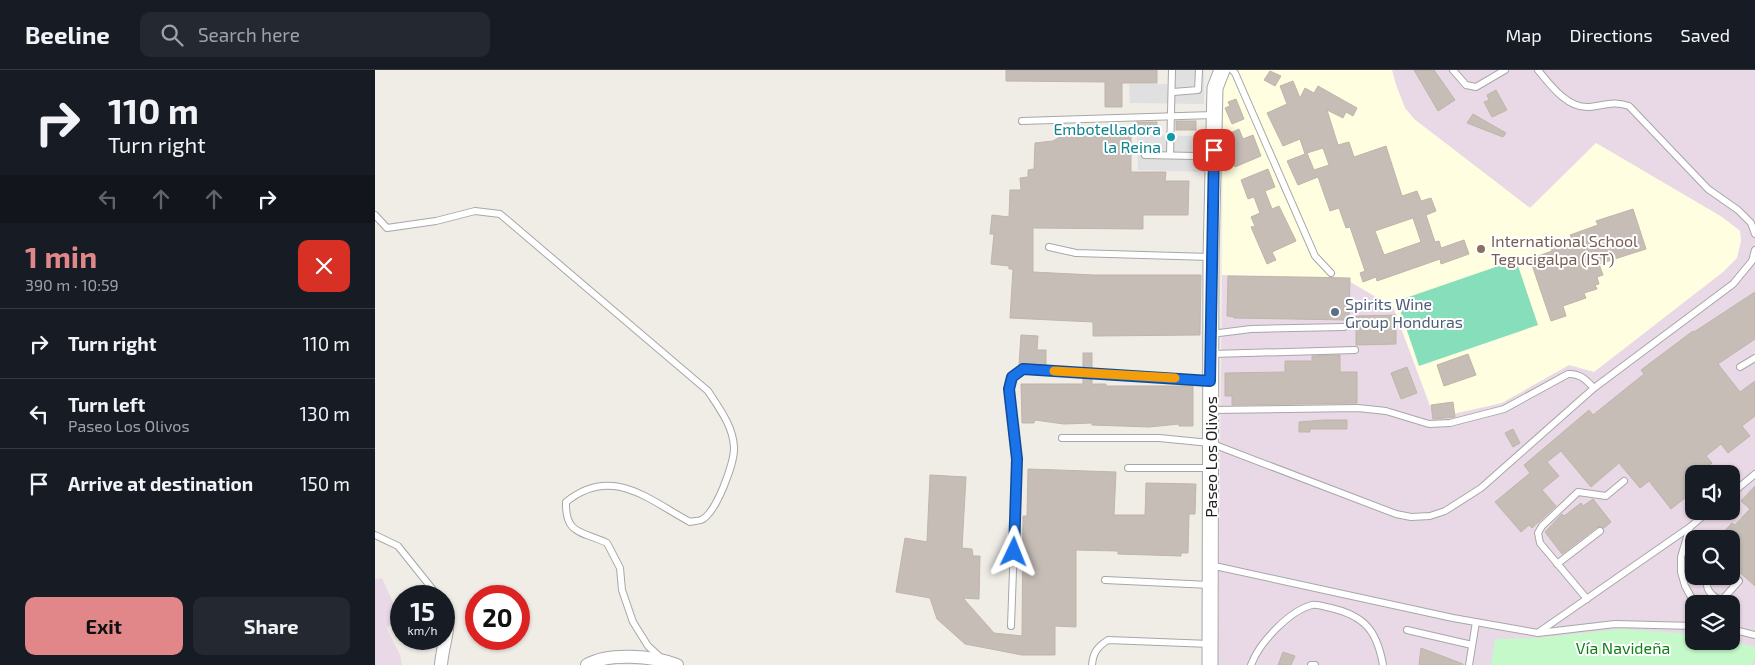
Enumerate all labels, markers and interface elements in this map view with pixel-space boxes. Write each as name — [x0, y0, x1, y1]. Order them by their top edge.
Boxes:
search box — [140, 12, 490, 57]
text: Beeline — [25, 20, 110, 49]
icon: search — [158, 21, 186, 49]
text: Search here — [198, 23, 300, 46]
text: Map — [1505, 24, 1542, 46]
text: Directions — [1570, 24, 1653, 46]
text: Saved — [1681, 24, 1730, 46]
text: 110 m — [108, 89, 199, 131]
icon: right — [25, 90, 90, 155]
place label: Embotelladora la Reina — [1053, 119, 1161, 156]
pin — [1193, 129, 1235, 171]
text: Turn right — [108, 131, 206, 157]
marker: Embotelladora la Reina — [1165, 131, 1177, 143]
icon: arrive — [1200, 136, 1228, 164]
icon: left — [94, 185, 122, 213]
icon: ahead — [147, 185, 175, 213]
icon: ahead — [200, 185, 228, 213]
icon: right — [253, 185, 281, 213]
place label: International School Tegucigalpa (IST) — [1491, 231, 1638, 268]
text: 1 min — [25, 238, 97, 274]
button: close — [298, 240, 350, 292]
marker: International School Tegucigalpa (IST) — [1475, 243, 1487, 255]
text: 390 m · 10:59 — [25, 275, 119, 294]
place label: Spirits Wine Group Honduras — [1345, 294, 1463, 331]
marker: Spirits Wine Group Honduras — [1329, 306, 1341, 318]
icon: right — [25, 330, 53, 358]
text: Turn right — [68, 332, 156, 355]
text: 110 m — [303, 332, 350, 355]
text: Turn left — [68, 393, 145, 416]
street label: Paseo Los Olivos — [1201, 396, 1220, 518]
icon: left — [25, 400, 53, 428]
text: 130 m — [300, 402, 350, 425]
text: Paseo Los Olivos — [68, 416, 190, 435]
map controls — [1685, 465, 1740, 650]
button: sound — [1685, 465, 1740, 520]
icon: arrive — [25, 470, 53, 498]
text: Arrive at destination — [68, 472, 253, 495]
text: 150 m — [300, 472, 350, 495]
position arrow — [987, 525, 1039, 577]
button: search — [1685, 530, 1740, 585]
speed limit sign: 20 — [465, 585, 530, 650]
button: layers — [1685, 595, 1740, 650]
text: 15 — [410, 596, 435, 626]
button: Exit — [25, 597, 183, 655]
button: Share — [193, 597, 350, 655]
text: km/h — [408, 623, 437, 637]
park label: Vía Navideña — [1576, 638, 1670, 657]

